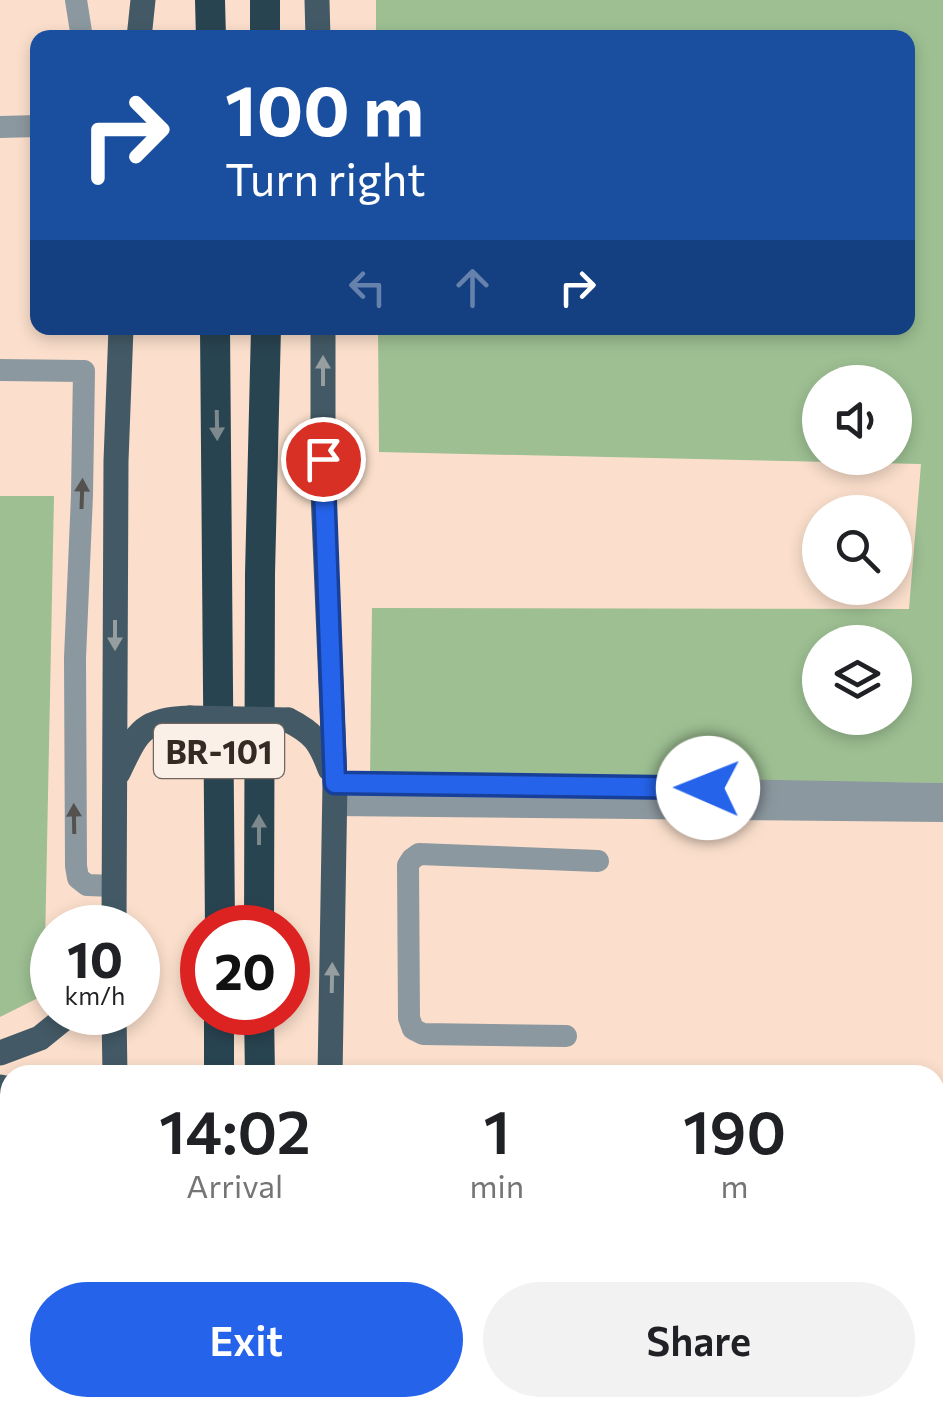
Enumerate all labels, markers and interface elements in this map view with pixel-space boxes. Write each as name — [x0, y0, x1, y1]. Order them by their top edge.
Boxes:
text: 100 m — [225, 65, 424, 150]
icon: right — [60, 70, 190, 200]
text: Turn right — [225, 150, 426, 205]
icon: left — [340, 260, 395, 315]
icon: ahead — [445, 260, 500, 315]
icon: right — [550, 260, 605, 315]
one-way arrow — [315, 354, 331, 386]
map controls — [802, 365, 912, 735]
button: sound — [802, 365, 912, 475]
one-way arrow — [209, 409, 225, 441]
pin — [281, 417, 366, 502]
icon: arrive — [296, 432, 351, 487]
one-way arrow — [75, 478, 91, 510]
button: search — [802, 495, 912, 605]
one-way arrow — [107, 619, 123, 651]
button: layers — [802, 625, 912, 735]
road number: BR-101 — [154, 724, 284, 778]
position arrow — [656, 736, 760, 840]
one-way arrow — [66, 803, 82, 835]
one-way arrow — [251, 814, 267, 846]
speed limit sign: 20 — [180, 905, 310, 1035]
text: 10 — [67, 927, 123, 988]
one-way arrow — [324, 961, 340, 993]
text: km/h — [65, 980, 125, 1010]
text: 14:02 — [159, 1093, 311, 1166]
text: 1 — [483, 1093, 510, 1166]
text: 190 — [683, 1093, 786, 1166]
text: Arrival — [186, 1165, 283, 1205]
text: min — [470, 1165, 524, 1205]
text: m — [721, 1165, 748, 1205]
button: Exit — [30, 1282, 463, 1397]
button: Share — [483, 1282, 915, 1397]

